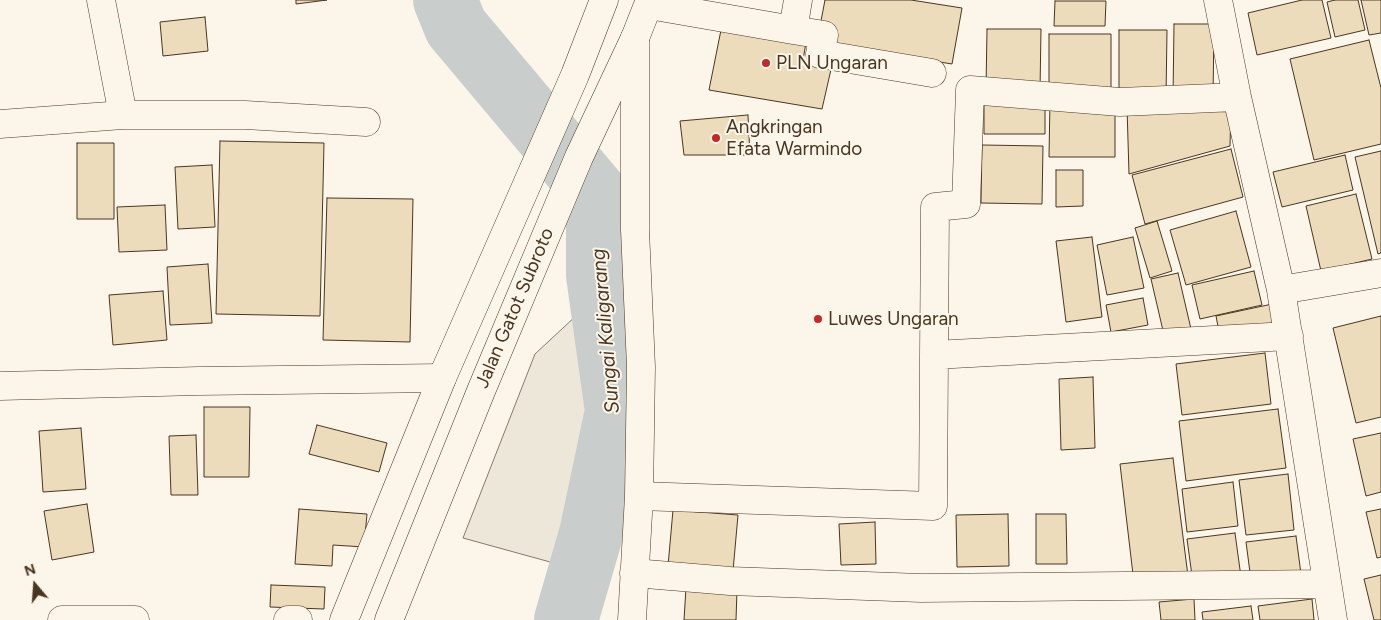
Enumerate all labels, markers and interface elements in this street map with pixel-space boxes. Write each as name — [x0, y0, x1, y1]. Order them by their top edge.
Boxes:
place label: PLN Ungaran — [776, 52, 888, 74]
marker: PLN Ungaran — [760, 57, 772, 69]
place label: Angkringan Efata Warmindo — [726, 116, 862, 160]
marker: Angkringan Efata Warmindo — [710, 132, 722, 144]
street label: Jalan Gatot Subroto — [471, 224, 559, 392]
water label: Sungai Kaligarang — [587, 248, 625, 414]
place label: Luwes Ungaran — [828, 308, 959, 330]
marker: Luwes Ungaran — [812, 313, 824, 325]
north arrow — [10, 560, 60, 610]
text: N — [22, 561, 38, 580]

